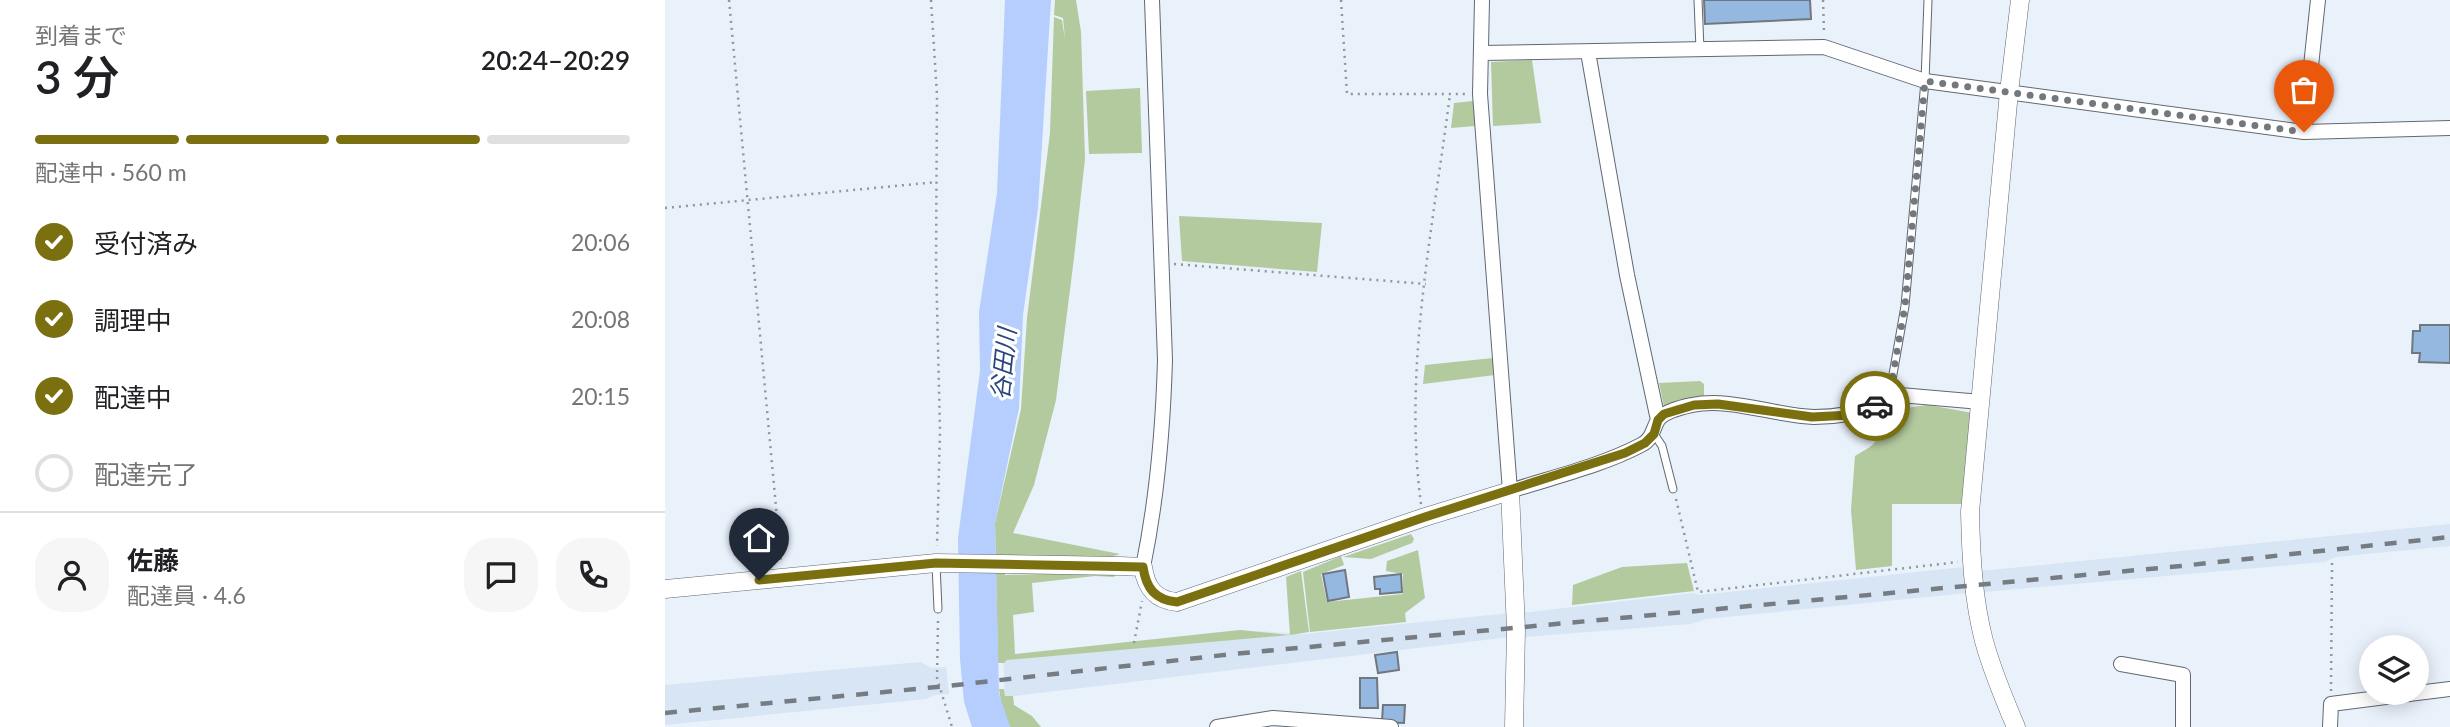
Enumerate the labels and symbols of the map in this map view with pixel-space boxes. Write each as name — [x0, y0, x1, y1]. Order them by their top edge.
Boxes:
pin — [2274, 60, 2334, 132]
water label: 谷田川 — [984, 324, 1021, 401]
courier — [1840, 371, 1910, 441]
pin — [729, 508, 789, 580]

